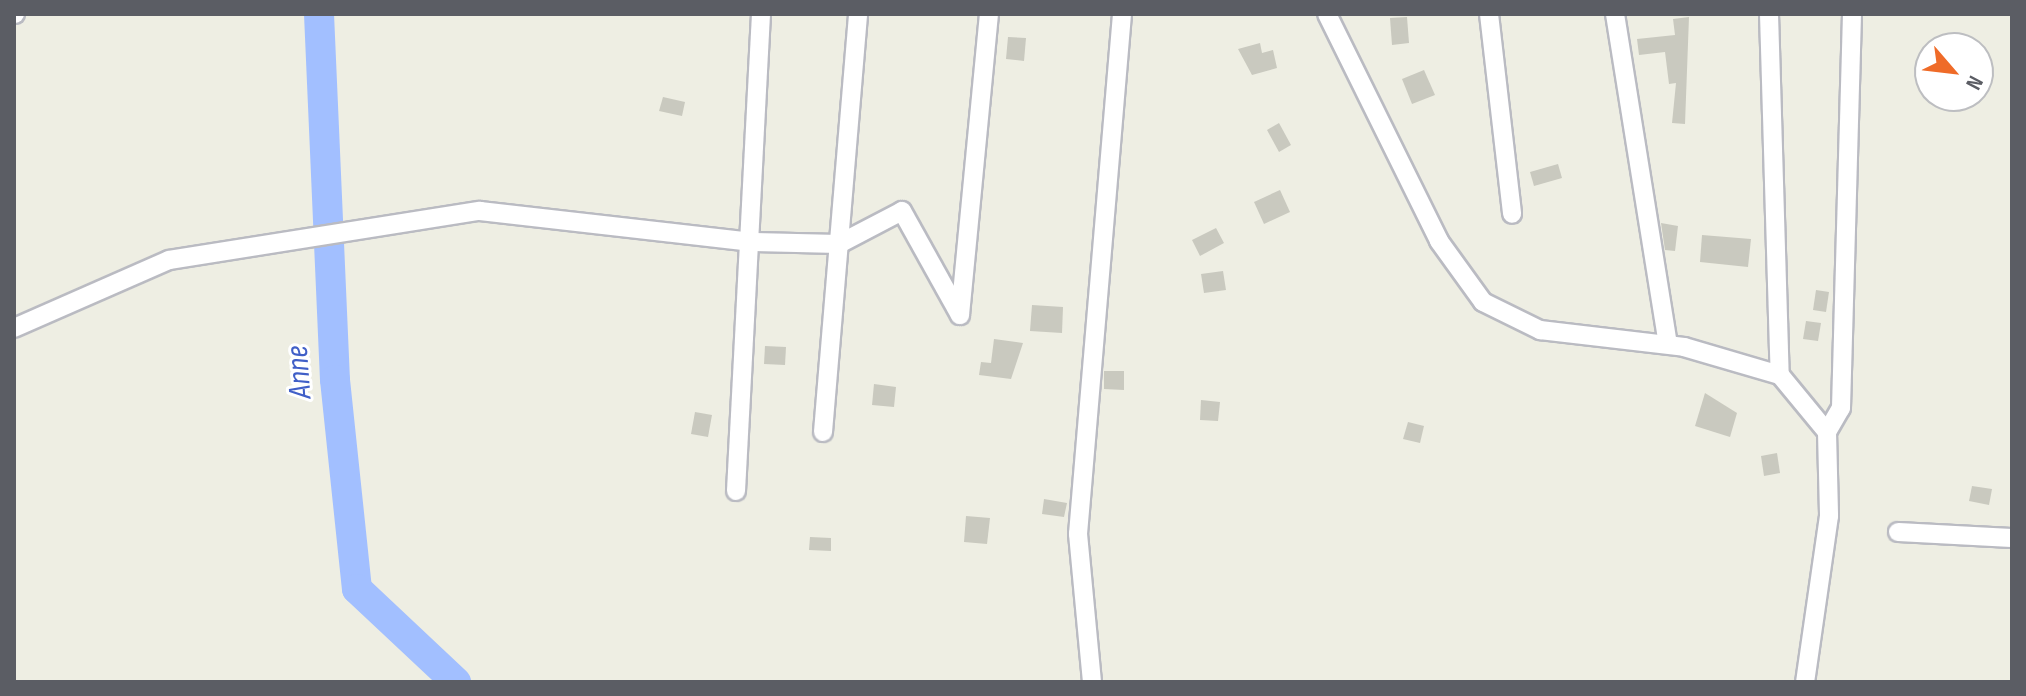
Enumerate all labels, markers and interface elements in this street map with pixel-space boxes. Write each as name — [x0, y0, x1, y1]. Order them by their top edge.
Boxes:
north arrow — [1914, 32, 1994, 112]
text: N — [1959, 71, 1989, 94]
water label: Anne — [279, 344, 321, 400]

